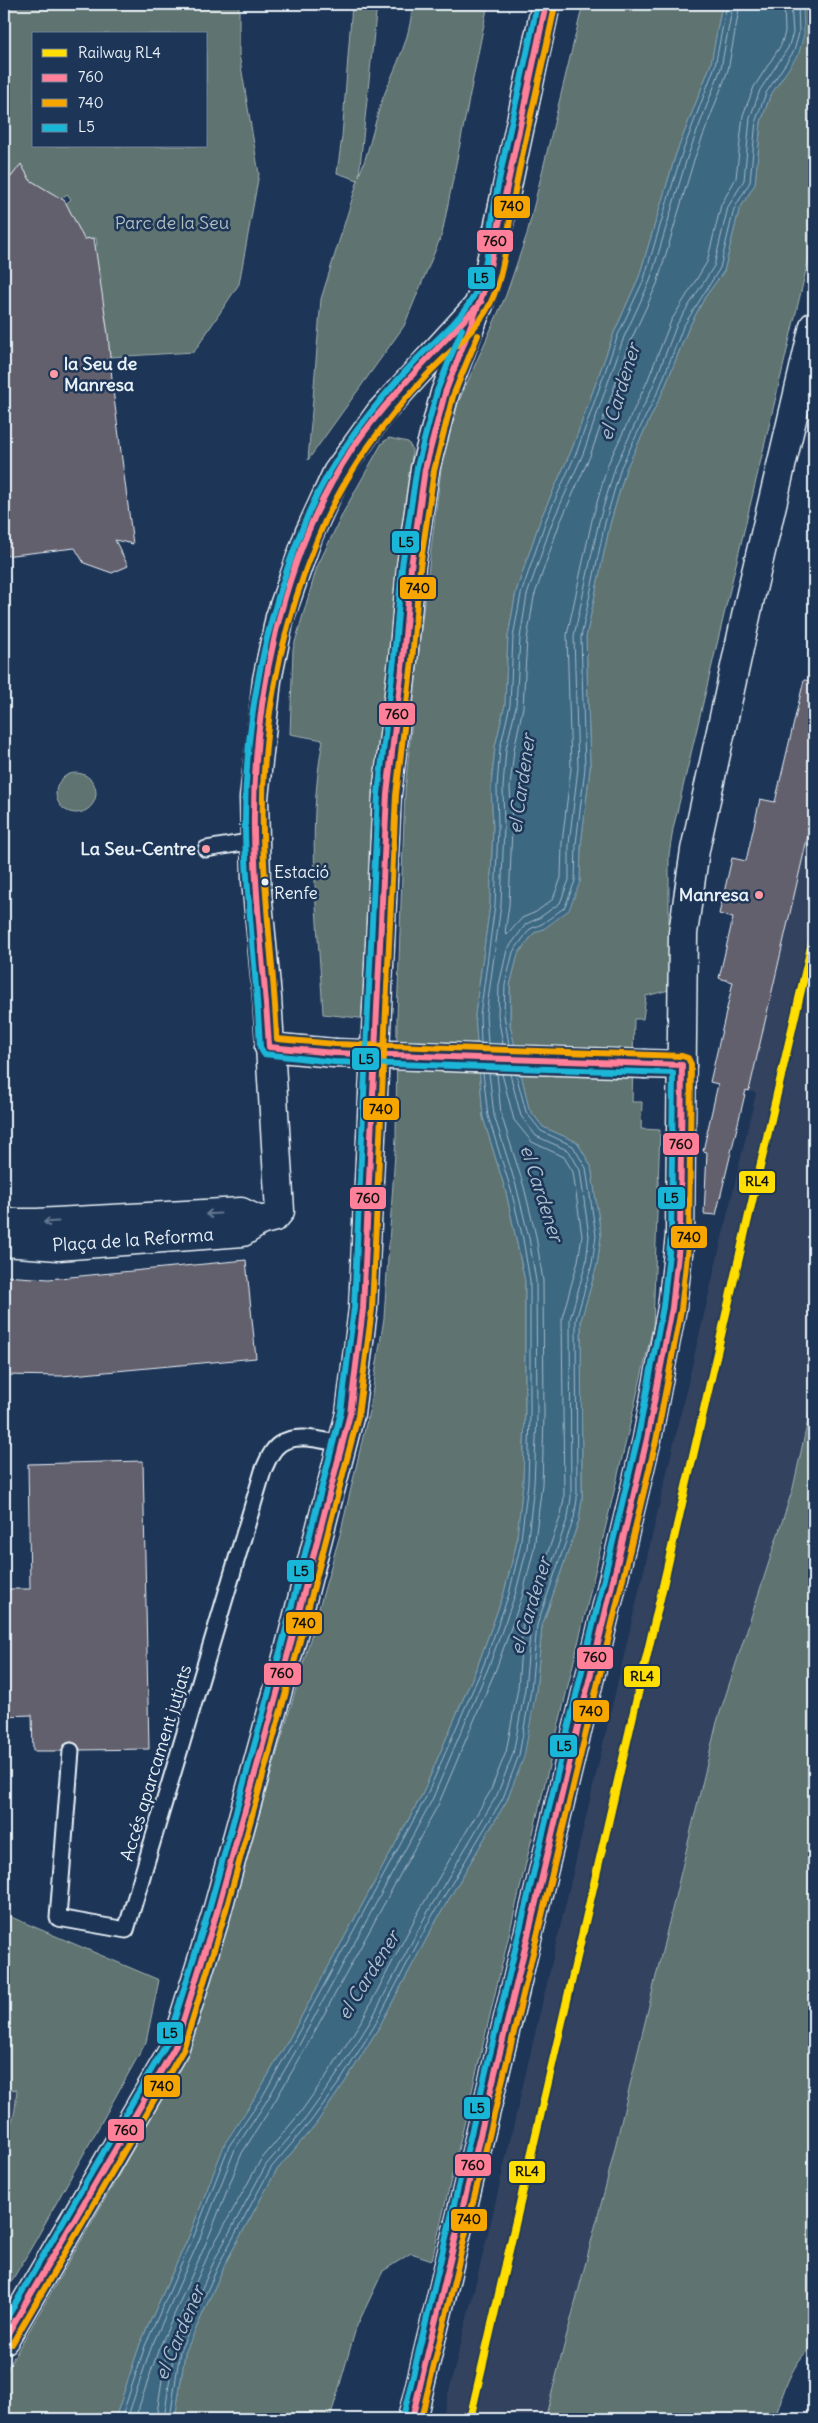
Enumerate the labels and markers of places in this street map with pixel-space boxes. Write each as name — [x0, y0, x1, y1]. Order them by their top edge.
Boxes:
place label: la Seu de Manresa — [64, 352, 138, 396]
marker: la Seu de Manresa — [48, 368, 60, 380]
place label: La Seu-Centre — [80, 837, 196, 860]
marker: La Seu-Centre — [200, 843, 212, 855]
place label: Estació Renfe — [274, 861, 329, 904]
marker: Estació Renfe — [260, 877, 270, 887]
place label: Manresa — [679, 883, 749, 906]
marker: Manresa — [753, 889, 765, 901]

